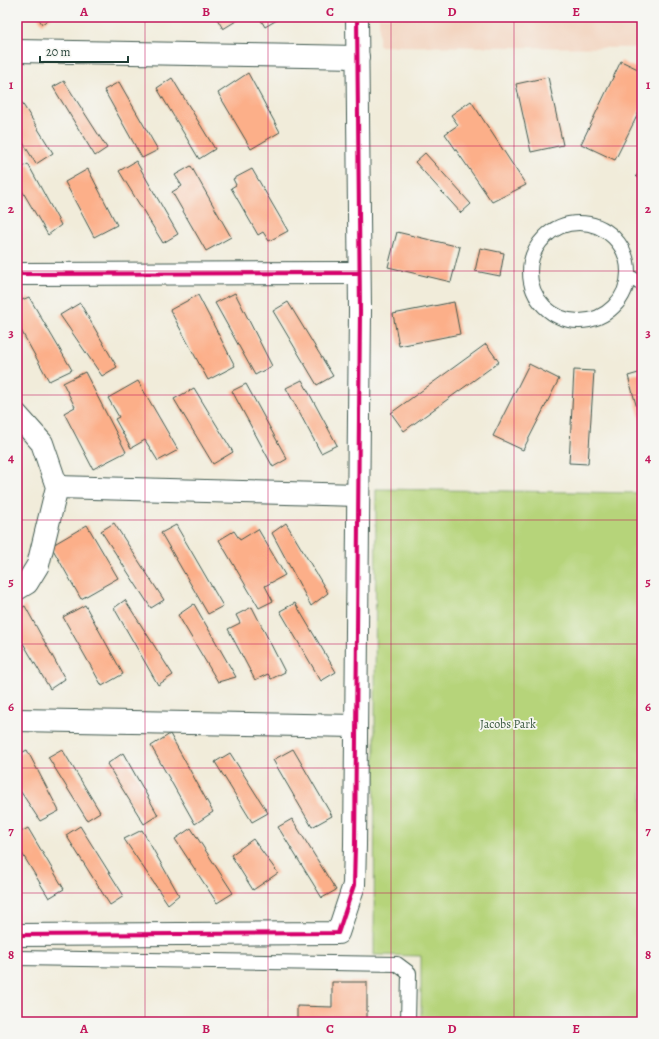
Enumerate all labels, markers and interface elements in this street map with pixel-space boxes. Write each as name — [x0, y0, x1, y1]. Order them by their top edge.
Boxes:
text: A — [79, 3, 89, 20]
text: B — [202, 3, 210, 20]
text: C — [326, 3, 334, 20]
text: D — [447, 3, 457, 20]
text: E — [572, 3, 580, 20]
scale bar — [40, 38, 128, 64]
text: 20 m — [46, 44, 70, 60]
text: 1 — [9, 76, 14, 93]
text: 1 — [646, 76, 651, 93]
text: 2 — [8, 200, 15, 217]
text: 2 — [645, 200, 652, 217]
text: 3 — [8, 324, 14, 341]
text: 3 — [645, 324, 651, 341]
text: 4 — [8, 449, 14, 466]
text: 4 — [645, 449, 651, 466]
text: 5 — [8, 573, 14, 590]
text: 5 — [645, 573, 651, 590]
text: 6 — [8, 698, 14, 715]
text: 6 — [645, 698, 651, 715]
park label: Jacobs Park — [480, 716, 536, 732]
text: 7 — [8, 822, 14, 839]
text: 7 — [645, 822, 651, 839]
text: 8 — [8, 946, 14, 963]
text: 8 — [645, 946, 651, 963]
text: A — [79, 1020, 89, 1037]
text: B — [202, 1020, 210, 1037]
text: C — [326, 1020, 334, 1037]
text: D — [447, 1020, 457, 1037]
text: E — [572, 1020, 580, 1037]

